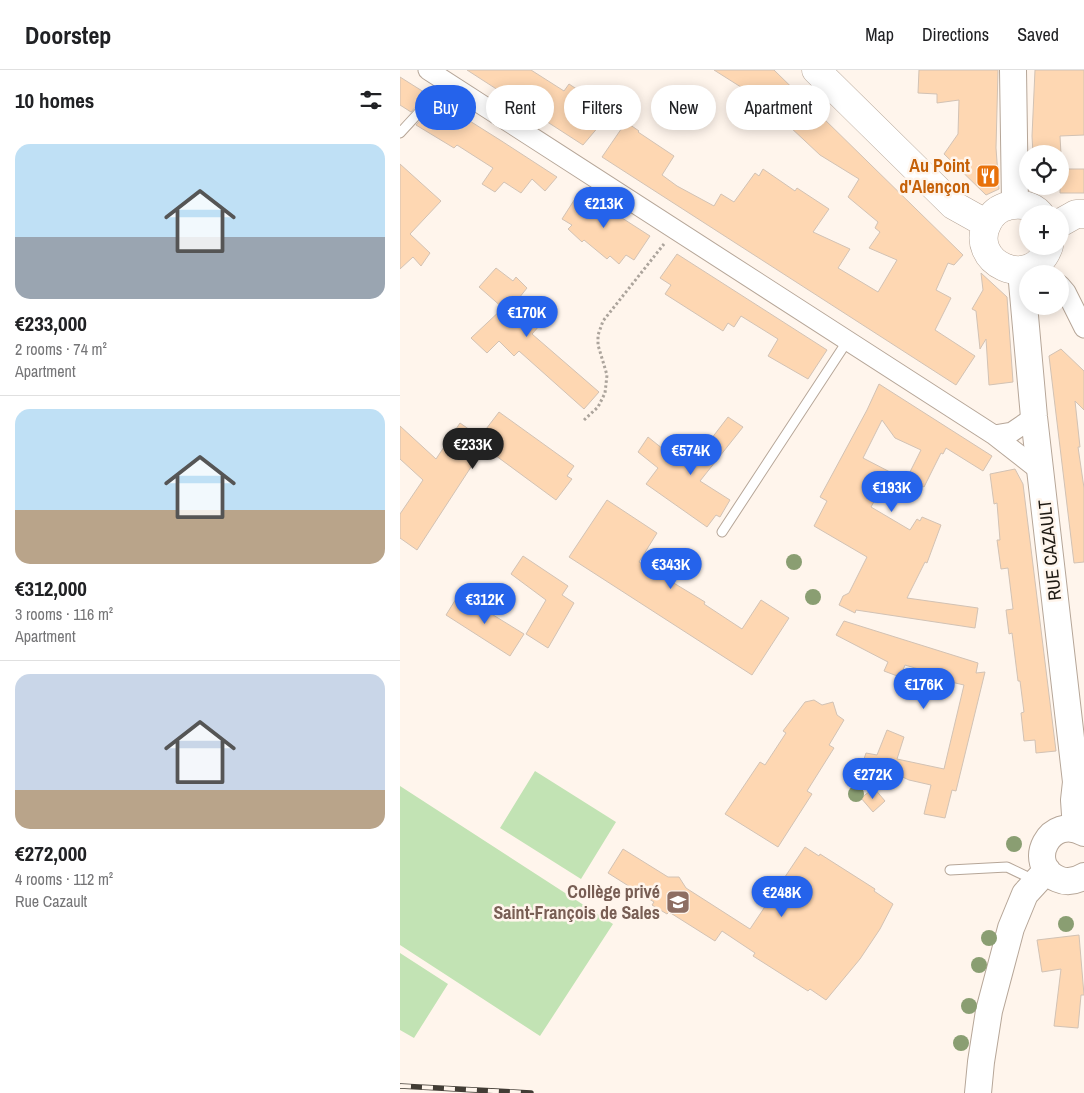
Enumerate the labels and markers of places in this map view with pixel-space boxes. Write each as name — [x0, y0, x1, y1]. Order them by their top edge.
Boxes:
place label: Au Point d'Alençon — [899, 153, 970, 199]
restaurant icon: Au Point d'Alençon — [975, 163, 1001, 189]
pin: €213K — [569, 186, 639, 229]
pin: €170K — [492, 296, 562, 338]
pin: €233K — [438, 428, 508, 470]
pin: €574K — [656, 434, 726, 476]
pin: €193K — [857, 470, 927, 513]
pin: €343K — [636, 548, 706, 590]
pin: €312K — [450, 582, 520, 625]
pin: €176K — [889, 668, 959, 710]
pin: €272K — [838, 758, 908, 800]
pin: €248K — [747, 876, 817, 918]
place label: Collège privé Saint-François de Sales — [493, 879, 660, 925]
school or university icon: Collège privé Saint-François de Sales — [665, 889, 691, 915]

